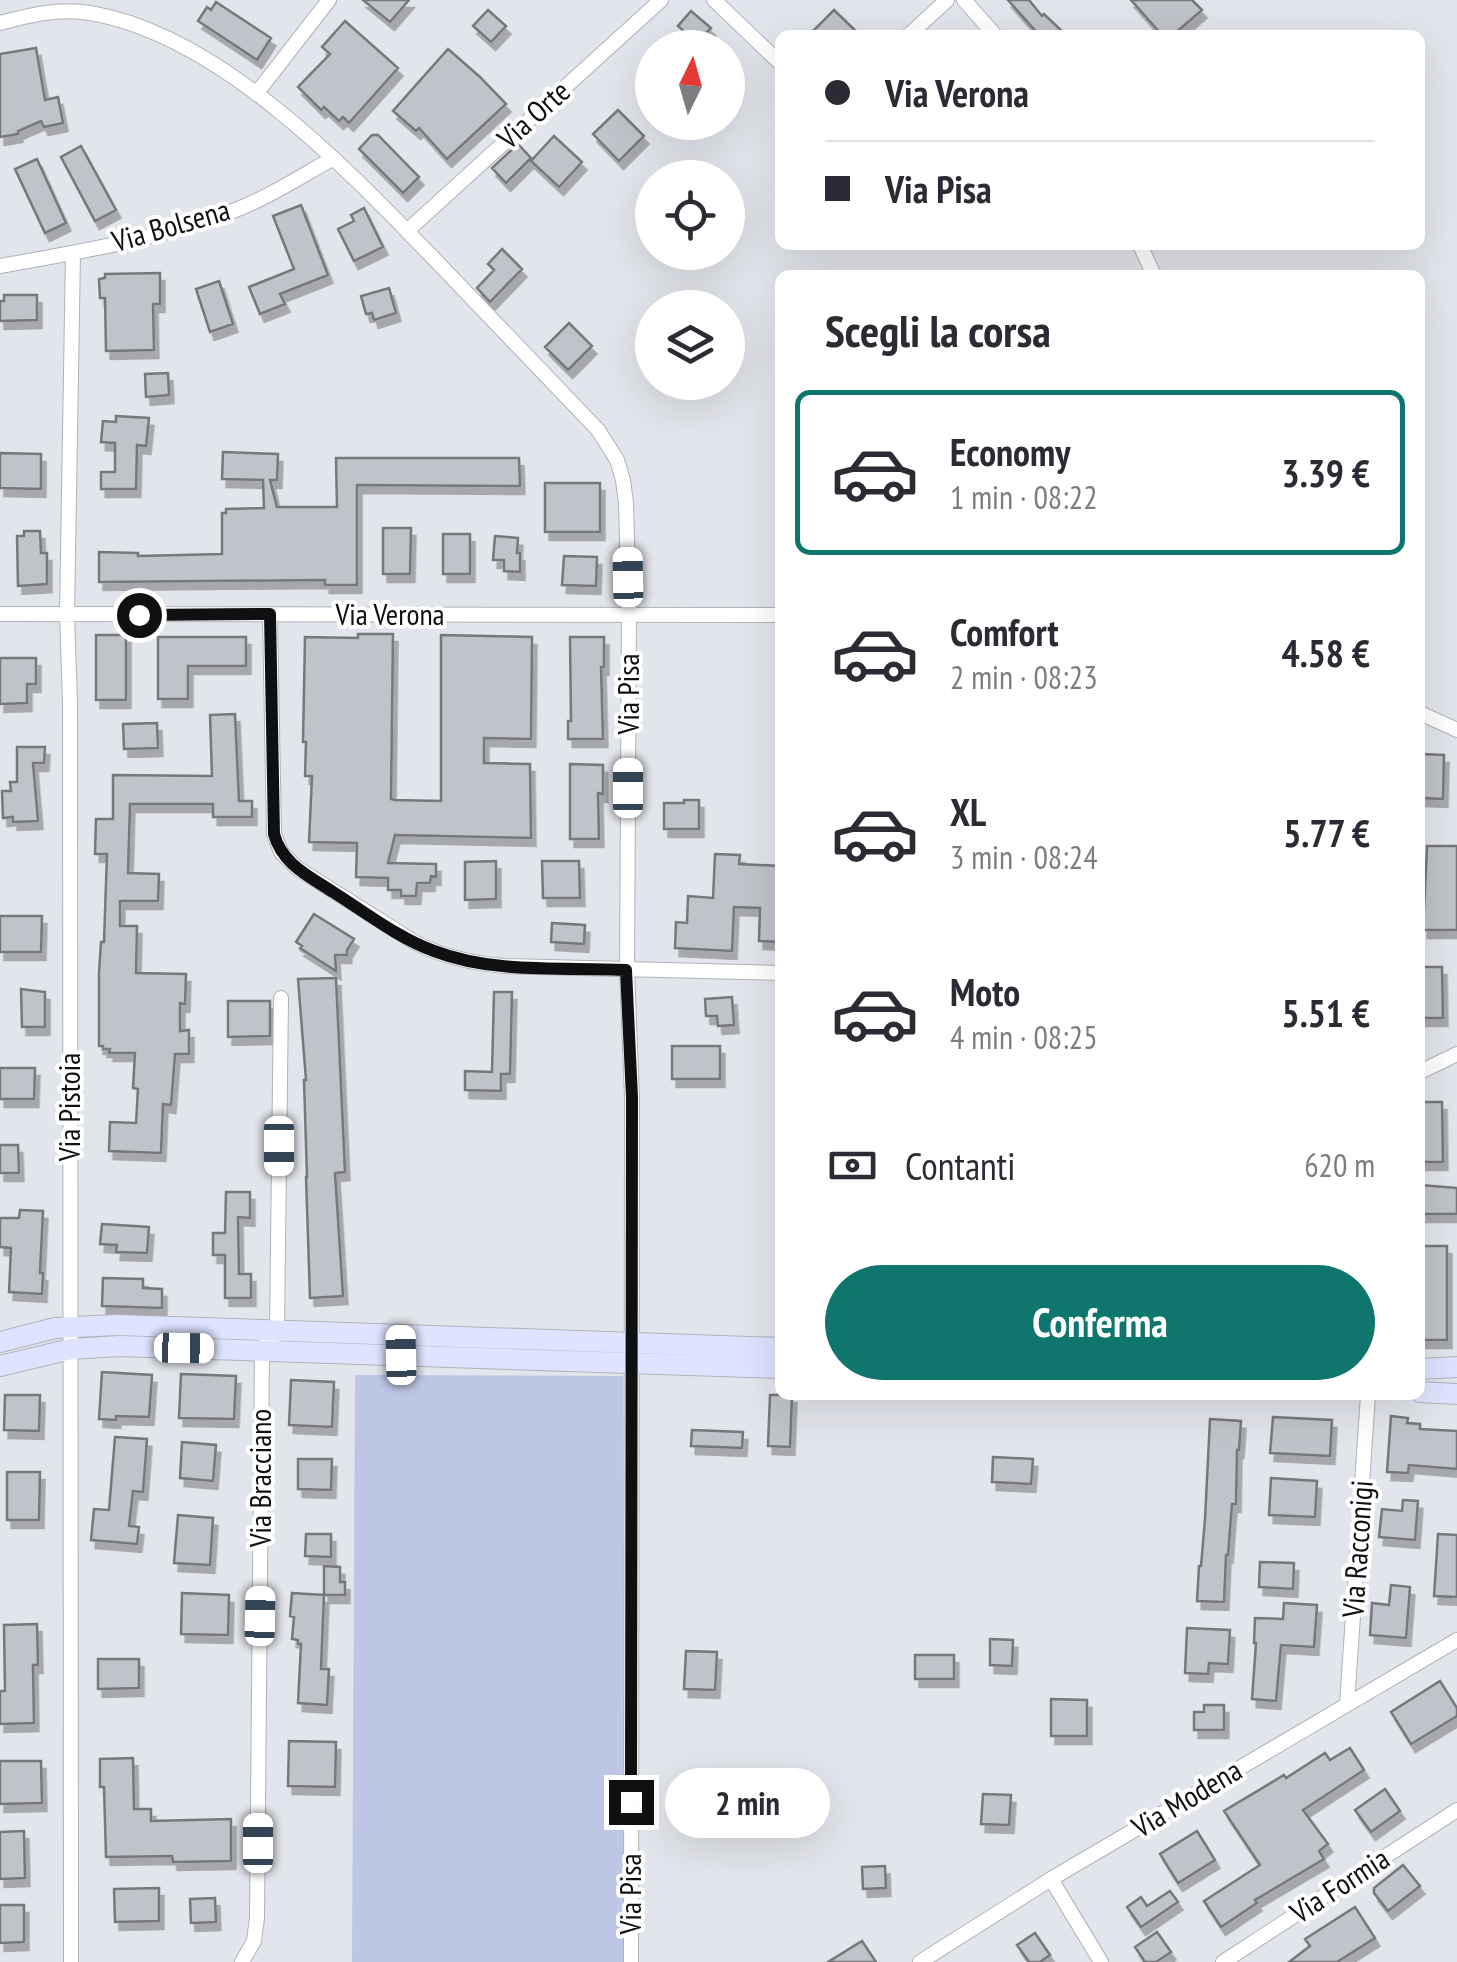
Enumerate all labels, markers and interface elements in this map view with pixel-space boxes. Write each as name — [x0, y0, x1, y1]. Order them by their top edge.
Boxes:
north arrow — [635, 30, 745, 140]
map controls — [635, 30, 745, 400]
text: Via Verona — [885, 68, 1029, 117]
street label: Via Orte — [488, 71, 577, 157]
button: locate — [635, 160, 745, 270]
text: Via Pisa — [885, 164, 992, 213]
street label: Via Bolsena — [106, 189, 234, 260]
button: layers — [635, 290, 745, 400]
text: Scegli la corsa — [825, 301, 1051, 359]
text: Economy — [950, 427, 1070, 476]
icon: car — [830, 428, 920, 518]
text: 3.39 € — [1281, 448, 1370, 497]
text: 1 min · 08:22 — [950, 476, 1098, 518]
car — [612, 547, 644, 607]
route start — [117, 593, 162, 638]
street label: Via Verona — [334, 594, 445, 633]
text: Comfort — [950, 607, 1059, 656]
icon: car — [830, 608, 920, 698]
text: 4.58 € — [1281, 628, 1370, 677]
street label: Via Pisa — [608, 654, 647, 735]
text: 2 min · 08:23 — [950, 656, 1098, 698]
car — [613, 758, 643, 818]
text: XL — [950, 787, 986, 836]
icon: car — [830, 788, 920, 878]
text: 5.77 € — [1283, 808, 1370, 857]
text: 3 min · 08:24 — [950, 836, 1098, 878]
text: Moto — [950, 967, 1020, 1016]
icon: car — [830, 968, 920, 1058]
text: 5.51 € — [1281, 988, 1370, 1037]
text: 4 min · 08:25 — [950, 1016, 1098, 1058]
street label: Via Pistoia — [49, 1053, 88, 1162]
car — [264, 1116, 294, 1176]
icon: cash — [825, 1138, 880, 1193]
text: Contanti — [905, 1141, 1015, 1190]
text: 620 m — [1304, 1144, 1375, 1186]
button: Conferma — [825, 1265, 1375, 1380]
car — [385, 1325, 417, 1385]
car — [154, 1332, 214, 1364]
street label: Via Bracciano — [240, 1409, 279, 1548]
street label: Via Racconigi — [1332, 1479, 1381, 1620]
car — [244, 1586, 276, 1646]
street label: Via Modena — [1123, 1750, 1248, 1846]
callout: 2 min — [666, 1767, 831, 1837]
route end — [609, 1780, 654, 1825]
text: 2 min — [715, 1782, 780, 1824]
car — [243, 1813, 273, 1873]
street label: Via Formia — [1281, 1838, 1396, 1932]
street label: Via Pisa — [610, 1854, 649, 1935]

